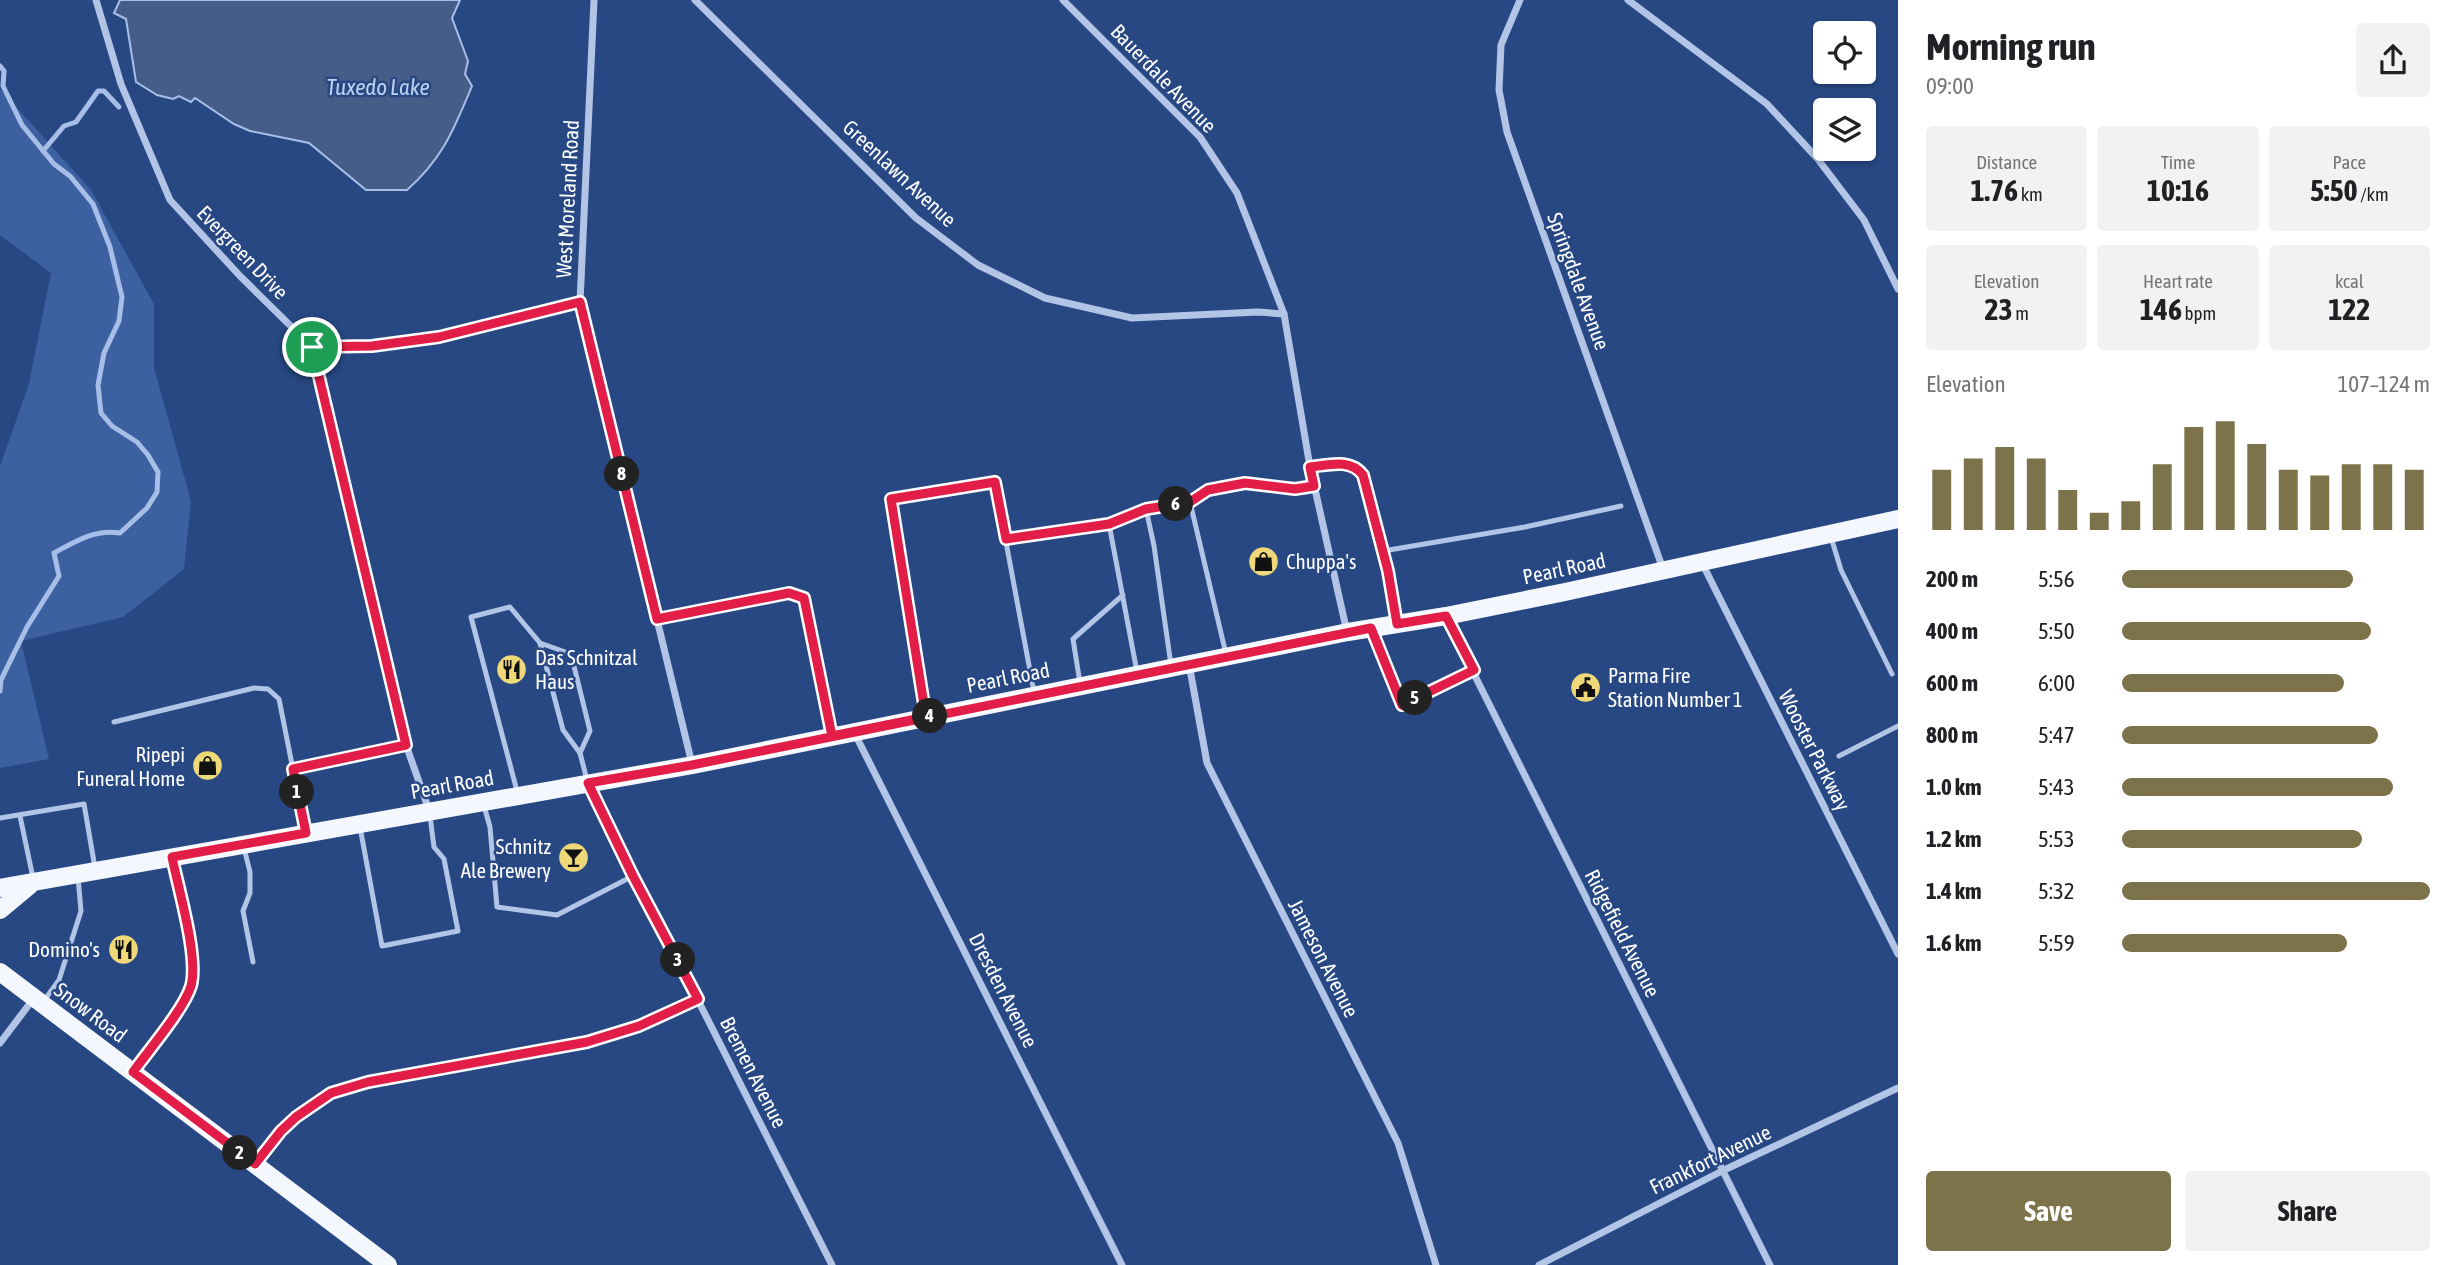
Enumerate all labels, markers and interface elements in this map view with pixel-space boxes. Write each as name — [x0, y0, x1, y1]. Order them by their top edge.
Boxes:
street label: Bauerdale Avenue — [1106, 19, 1222, 137]
map controls — [1813, 21, 1876, 161]
button: locate — [1813, 21, 1876, 84]
button: share — [2356, 23, 2430, 97]
text: Morning run — [1926, 25, 2096, 68]
text: 09:00 — [1926, 73, 1974, 99]
water label: Tuxedo Lake — [326, 74, 430, 100]
button: layers — [1813, 98, 1876, 161]
street label: Greenlawn Avenue — [839, 115, 961, 231]
street label: West Moreland Road — [551, 119, 583, 279]
text: Distance — [1976, 151, 2037, 173]
text: Time — [2161, 151, 2195, 173]
text: Pace — [2333, 151, 2366, 173]
text: 1.76 — [1971, 173, 2018, 207]
text: 10:16 — [2147, 173, 2209, 207]
text: 5:50 — [2310, 173, 2358, 207]
text: km — [2018, 183, 2043, 205]
text: /km — [2358, 183, 2389, 205]
street label: Evergreen Drive — [193, 200, 293, 304]
street label: Springdale Avenue — [1543, 209, 1615, 353]
text: Elevation — [1974, 270, 2040, 292]
text: Heart rate — [2143, 270, 2213, 292]
text: kcal — [2335, 270, 2364, 292]
text: 23 — [1984, 292, 2013, 326]
text: 146 — [2140, 292, 2182, 326]
text: 122 — [2328, 292, 2370, 326]
text: m — [2013, 302, 2029, 324]
text: bpm — [2182, 302, 2216, 324]
pin — [282, 317, 342, 377]
icon: arrive — [293, 328, 331, 366]
text: Elevation — [1926, 371, 2006, 397]
text: 107–124 m — [2337, 371, 2430, 397]
pin: 8 — [604, 456, 640, 491]
text: 8 — [617, 462, 626, 484]
pin: 6 — [1158, 486, 1194, 522]
text: 6 — [1171, 492, 1180, 514]
shop icon: Chuppa's — [1246, 544, 1280, 578]
street label: Pearl Road — [1520, 548, 1608, 588]
place label: Chuppa's — [1286, 549, 1356, 573]
text: 200 m — [1926, 566, 1978, 592]
text: 5:56 — [2038, 566, 2075, 592]
text: 400 m — [1926, 618, 1978, 644]
text: 5:50 — [2038, 618, 2075, 644]
place label: Das Schnitzal Haus — [535, 645, 638, 693]
restaurant icon: Das Schnitzal Haus — [495, 652, 529, 686]
street label: Pearl Road — [964, 657, 1052, 697]
place label: Parma Fire Station Number 1 — [1608, 663, 1743, 711]
public building icon: Parma Fire Station Number 1 — [1568, 670, 1602, 704]
text: 600 m — [1926, 670, 1978, 696]
text: 6:00 — [2038, 670, 2075, 696]
pin: 5 — [1398, 680, 1432, 716]
text: 5 — [1410, 686, 1419, 708]
street label: Wooster Parkway — [1774, 686, 1856, 815]
pin: 4 — [912, 698, 948, 734]
text: 4 — [925, 704, 934, 726]
text: 800 m — [1926, 722, 1978, 748]
text: 5:47 — [2038, 722, 2075, 748]
place label: Ripepi Funeral Home — [76, 742, 185, 790]
shop icon: Ripepi Funeral Home — [191, 749, 225, 783]
street label: Pearl Road — [409, 765, 495, 803]
pin: 1 — [280, 774, 314, 810]
text: 1.0 km — [1926, 774, 1982, 800]
text: 5:43 — [2038, 774, 2075, 800]
text: 1 — [292, 780, 301, 802]
text: 1.2 km — [1926, 826, 1982, 852]
text: 5:53 — [2038, 826, 2075, 852]
place label: Schnitz Ale Brewery — [461, 834, 551, 882]
bar icon: Schnitz Ale Brewery — [557, 841, 591, 875]
street label: Ridgefield Avenue — [1581, 865, 1665, 1001]
text: 1.4 km — [1926, 878, 1982, 904]
text: 5:32 — [2038, 878, 2075, 904]
street label: Jameson Avenue — [1284, 895, 1364, 1021]
street label: Dresden Avenue — [965, 929, 1043, 1051]
text: 1.6 km — [1926, 930, 1982, 956]
text: 5:59 — [2038, 930, 2075, 956]
restaurant icon: Domino's — [106, 932, 140, 966]
place label: Domino's — [28, 937, 100, 961]
pin: 3 — [660, 942, 696, 978]
text: 3 — [673, 948, 682, 970]
street label: Snow Road — [50, 977, 132, 1047]
street label: Bremen Avenue — [716, 1012, 792, 1132]
street label: Frankfort Avenue — [1646, 1119, 1774, 1199]
pin: 2 — [222, 1136, 258, 1170]
text: 2 — [235, 1141, 244, 1163]
button: Save — [1926, 1171, 2171, 1251]
button: Share — [2185, 1171, 2430, 1251]

